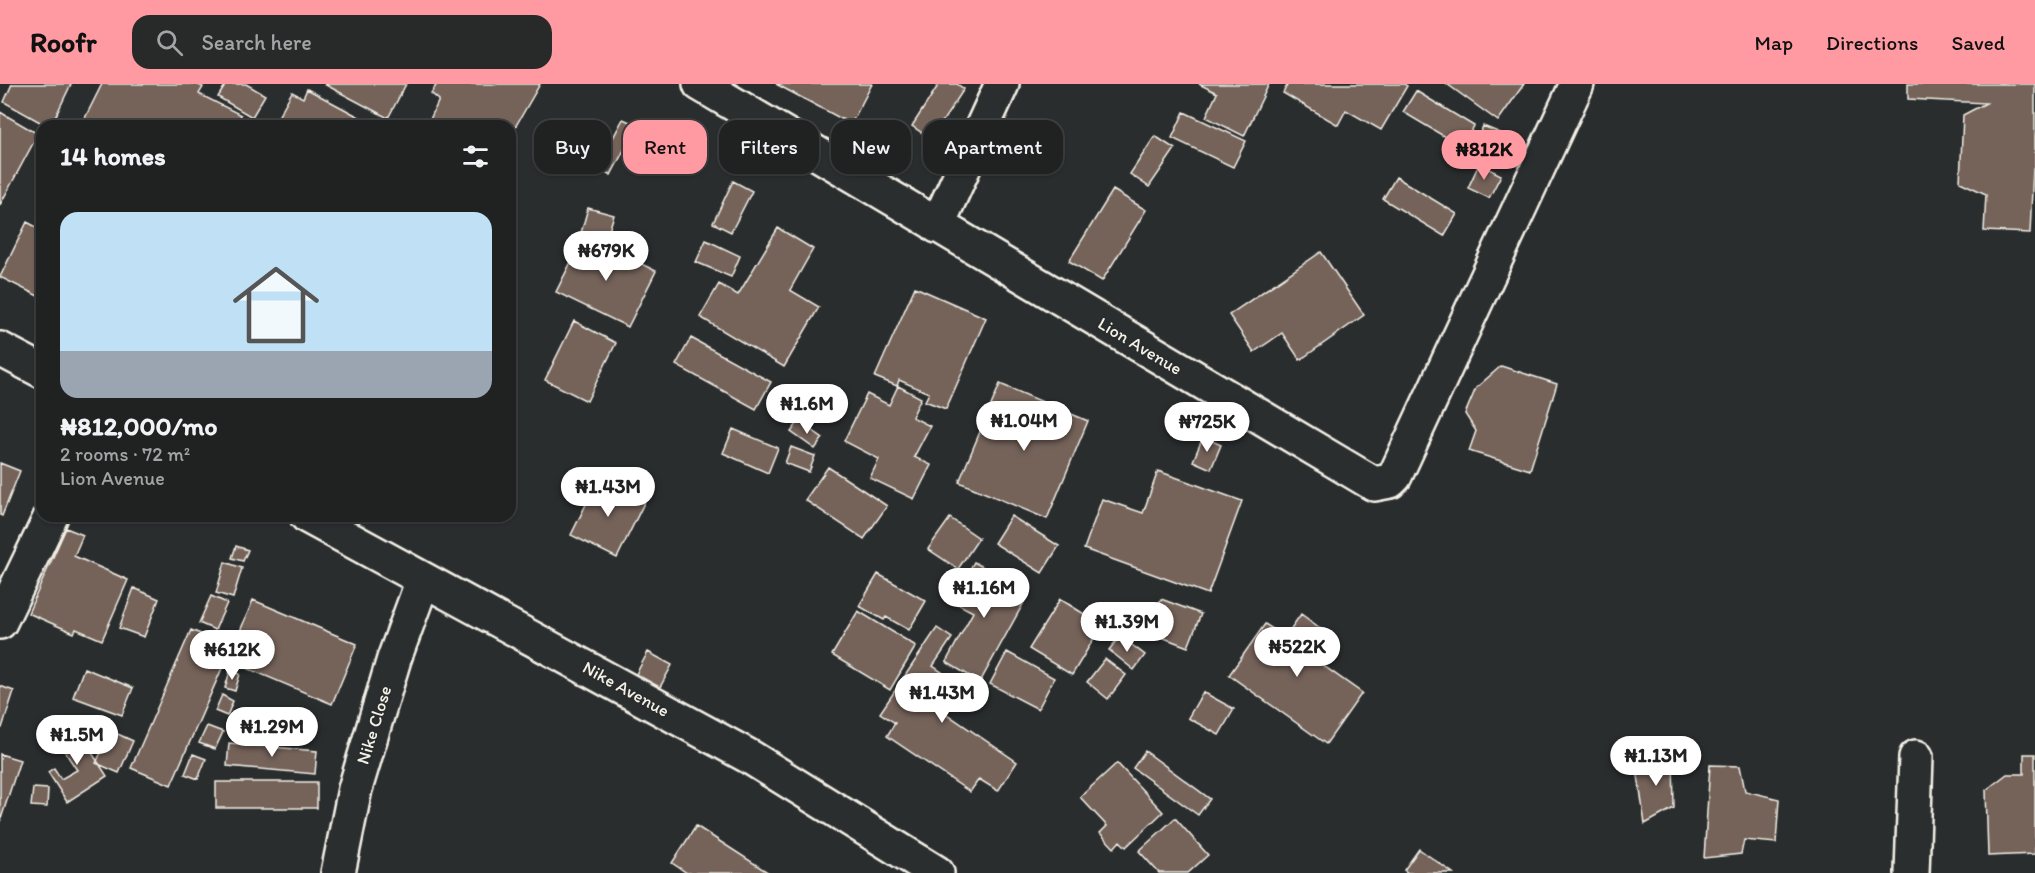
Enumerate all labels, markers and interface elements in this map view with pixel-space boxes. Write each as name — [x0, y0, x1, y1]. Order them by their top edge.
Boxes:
search box — [132, 15, 552, 69]
text: Roofr — [30, 25, 96, 59]
icon: search — [153, 26, 186, 59]
text: Search here — [201, 29, 312, 56]
text: Map — [1755, 30, 1793, 55]
text: Directions — [1826, 30, 1918, 55]
text: Saved — [1951, 30, 2005, 55]
chip: Buy — [534, 120, 611, 174]
chip: Rent — [623, 120, 707, 174]
chip: Filters — [719, 120, 819, 174]
chip: New — [831, 120, 911, 174]
chip: Apartment — [923, 120, 1063, 174]
pin: ₦812K — [1442, 130, 1526, 181]
text: ₦812K — [1456, 137, 1512, 161]
text: 14 homes — [60, 140, 166, 172]
icon: filters — [459, 140, 492, 173]
pin: ₦679K — [564, 231, 648, 282]
text: ₦679K — [577, 238, 635, 262]
icon: home — [222, 251, 330, 359]
street label: Lion Avenue — [1094, 312, 1186, 380]
pin: ₦1.6M — [765, 384, 849, 435]
text: ₦1.6M — [780, 391, 834, 415]
pin: ₦1.04M — [975, 401, 1073, 452]
pin: ₦725K — [1165, 402, 1249, 453]
text: ₦1.04M — [990, 408, 1058, 432]
text: ₦725K — [1178, 409, 1236, 433]
text: ₦812,000/mo — [60, 410, 218, 442]
text: 2 rooms · 72 m² — [60, 442, 190, 466]
text: Lion Avenue — [60, 466, 165, 490]
pin: ₦1.43M — [559, 467, 657, 518]
text: ₦1.43M — [575, 474, 641, 498]
pin: ₦1.16M — [935, 568, 1033, 619]
text: ₦1.16M — [952, 575, 1016, 599]
pin: ₦1.39M — [1078, 602, 1176, 653]
text: ₦1.39M — [1095, 609, 1159, 633]
pin: ₦522K — [1255, 627, 1339, 678]
pin: ₦612K — [190, 630, 274, 681]
text: ₦522K — [1268, 634, 1326, 658]
text: ₦612K — [204, 637, 260, 661]
street label: Nike Avenue — [579, 656, 673, 722]
pin: ₦1.43M — [893, 673, 991, 724]
text: ₦1.43M — [909, 680, 975, 704]
street label: Nike Close — [352, 683, 396, 767]
pin: ₦1.29M — [223, 707, 321, 758]
text: ₦1.29M — [240, 714, 304, 738]
pin: ₦1.5M — [35, 715, 119, 766]
text: ₦1.5M — [50, 722, 104, 746]
pin: ₦1.13M — [1607, 736, 1705, 787]
text: ₦1.13M — [1624, 743, 1688, 767]

